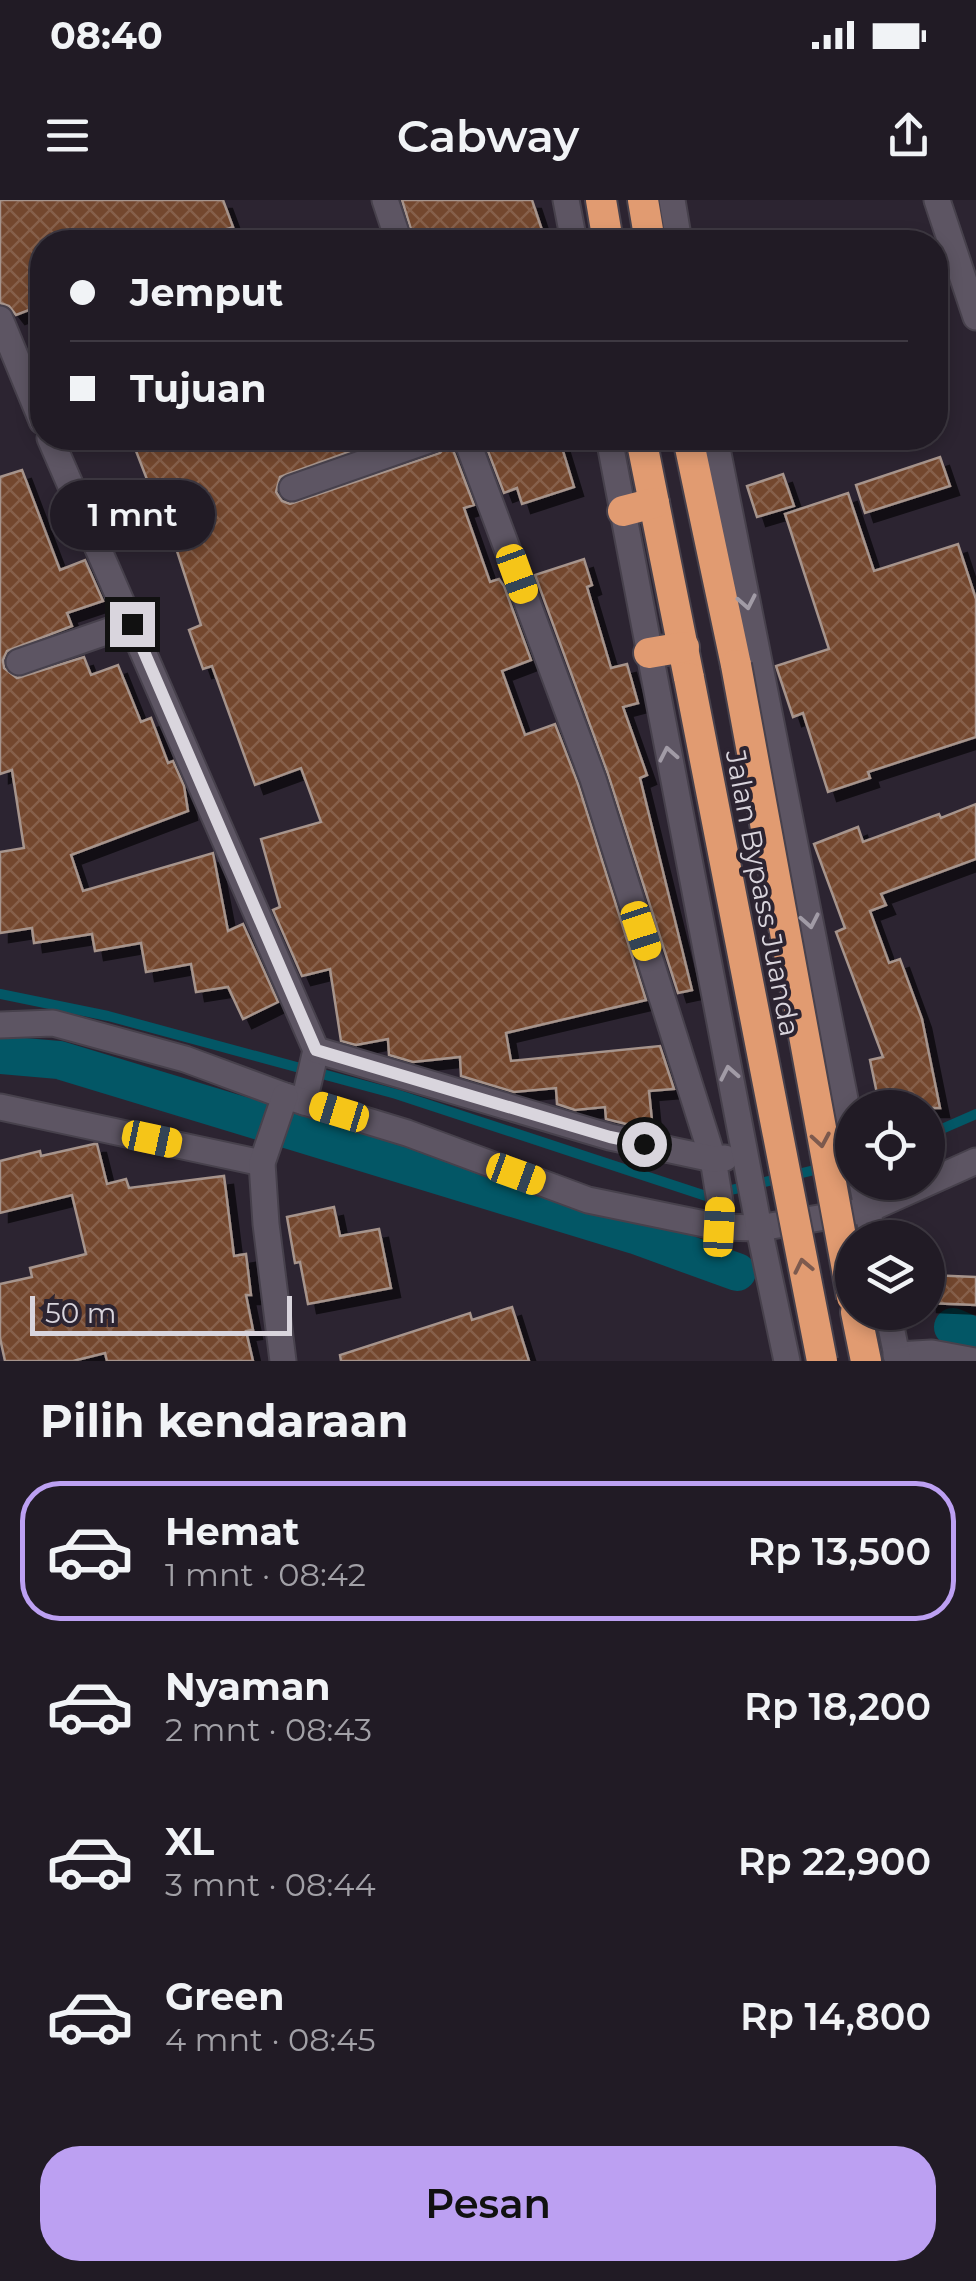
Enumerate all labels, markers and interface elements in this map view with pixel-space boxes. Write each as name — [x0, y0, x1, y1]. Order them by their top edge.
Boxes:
text: 08:40 — [50, 12, 163, 59]
icon: menu — [40, 108, 95, 163]
text: Cabway — [397, 108, 579, 163]
icon: share — [881, 108, 936, 163]
text: Jemput — [130, 269, 283, 316]
text: Tujuan — [130, 365, 267, 412]
callout: 1 mnt — [49, 479, 214, 549]
text: 1 mnt — [87, 495, 178, 534]
car — [493, 541, 541, 607]
one-way arrow — [736, 593, 757, 610]
route end — [110, 602, 155, 647]
one-way arrow — [659, 746, 680, 763]
street label: Jalan Bypass Juanda — [718, 746, 807, 1039]
car — [617, 898, 665, 964]
one-way arrow — [799, 912, 820, 929]
one-way arrow — [720, 1065, 741, 1082]
car — [306, 1089, 372, 1135]
map controls — [835, 1090, 945, 1330]
button: locate — [835, 1090, 945, 1200]
car — [120, 1118, 184, 1160]
route start — [622, 1122, 667, 1167]
one-way arrow — [810, 1132, 831, 1148]
car — [483, 1150, 549, 1198]
car — [702, 1196, 736, 1258]
button: layers — [835, 1220, 945, 1330]
one-way arrow — [793, 1257, 814, 1274]
scale bar — [30, 1291, 292, 1336]
text: 50 m — [45, 1296, 116, 1330]
text: Pilih kendaraan — [40, 1393, 409, 1448]
icon: car — [45, 1506, 135, 1596]
text: Hemat — [165, 1508, 300, 1555]
text: Rp 13,500 — [747, 1528, 931, 1575]
text: 1 mnt · 08:42 — [165, 1555, 366, 1594]
icon: car — [45, 1661, 135, 1751]
text: Nyaman — [165, 1663, 331, 1710]
text: Rp 18,200 — [744, 1683, 931, 1730]
text: 2 mnt · 08:43 — [165, 1710, 372, 1749]
icon: car — [45, 1816, 135, 1906]
text: XL — [165, 1818, 214, 1865]
text: Rp 22,900 — [738, 1838, 931, 1885]
text: 3 mnt · 08:44 — [165, 1865, 376, 1904]
icon: car — [45, 1971, 135, 2061]
text: Green — [165, 1973, 285, 2020]
text: Rp 14,800 — [740, 1993, 931, 2040]
text: 4 mnt · 08:45 — [165, 2020, 376, 2059]
button: Pesan — [40, 2146, 936, 2261]

